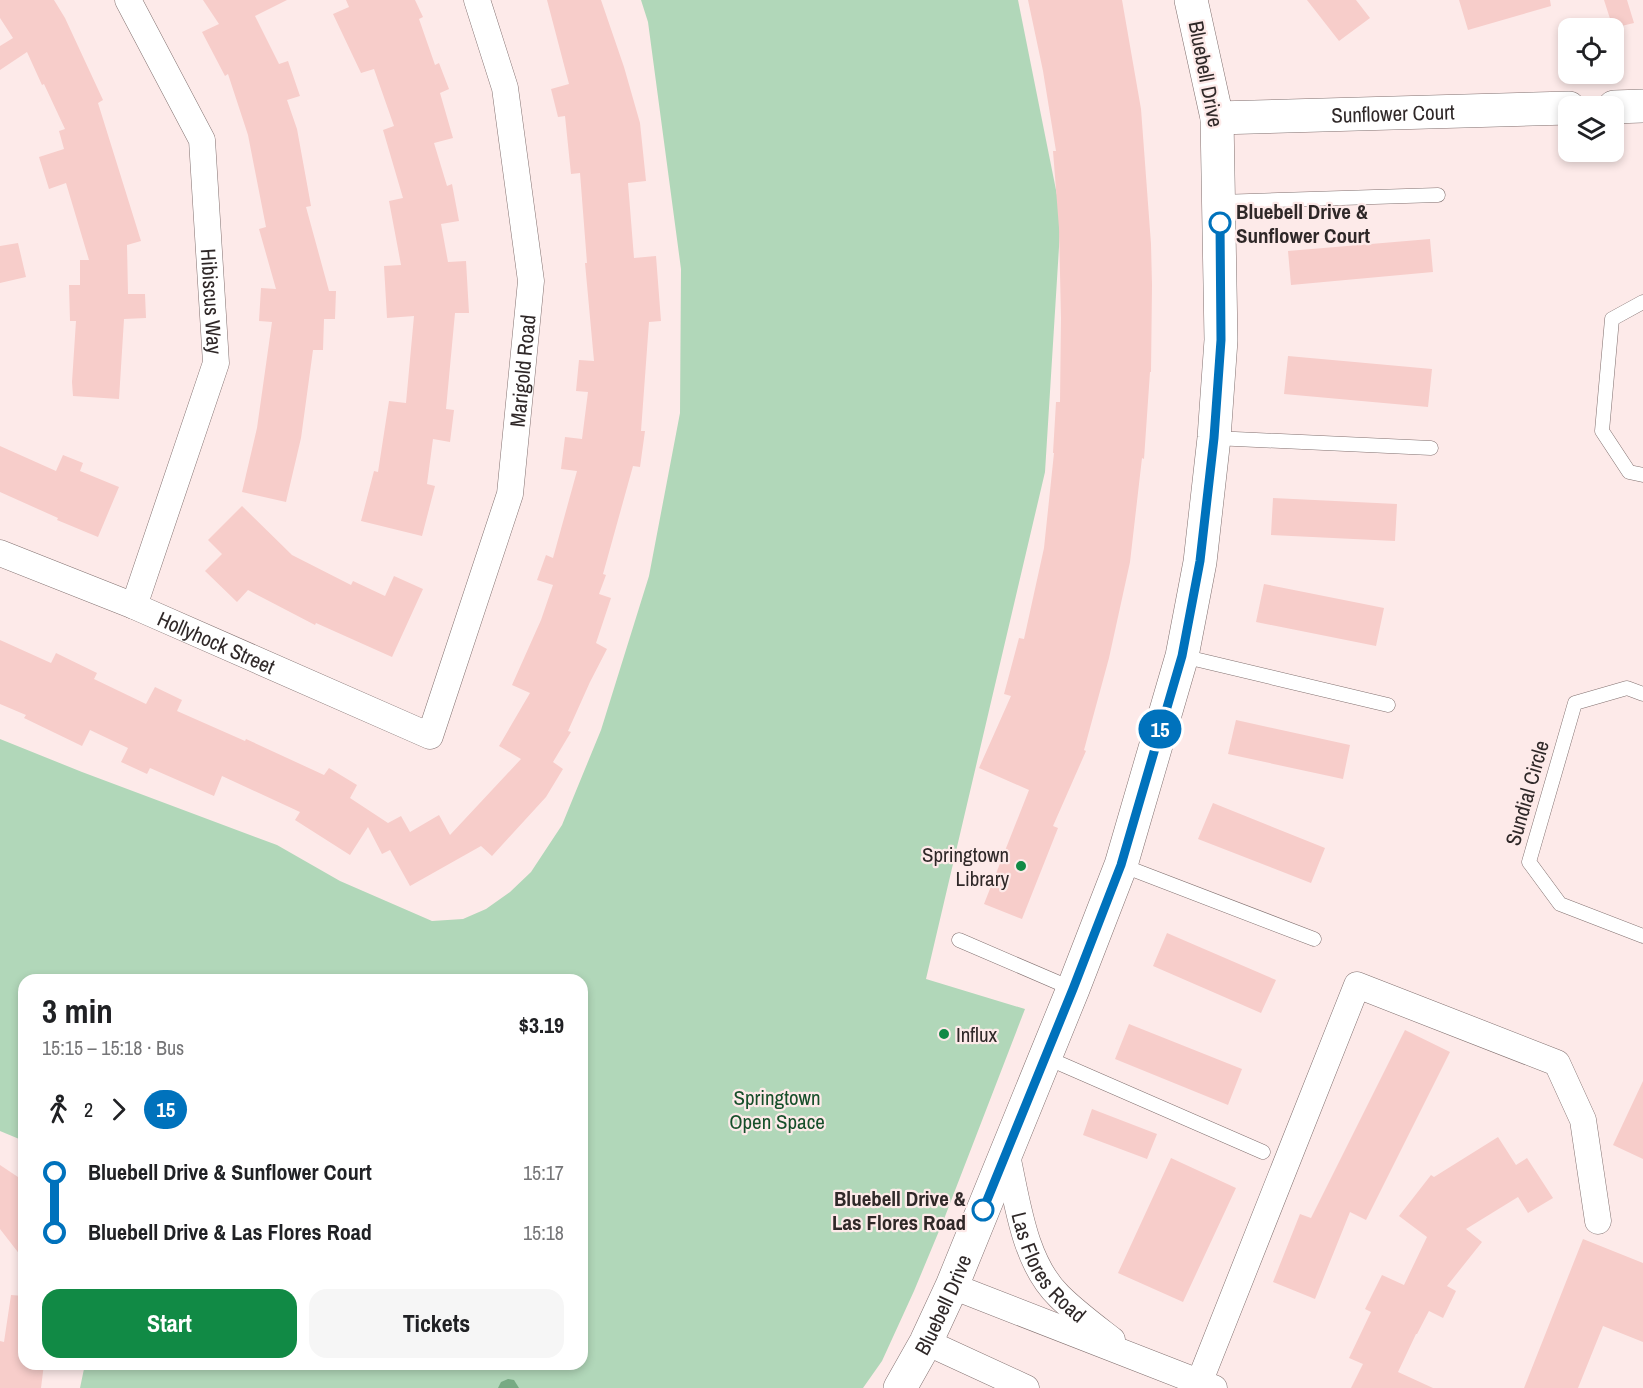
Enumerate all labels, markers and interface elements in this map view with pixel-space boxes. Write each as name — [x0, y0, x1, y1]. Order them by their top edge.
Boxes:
map controls — [1558, 18, 1624, 162]
button: locate — [1558, 18, 1624, 84]
street label: Bluebell Drive — [1182, 19, 1230, 129]
button: layers — [1558, 96, 1624, 162]
street label: Sunflower Court — [1331, 97, 1455, 129]
place label: Bluebell Drive & Sunflower Court — [1236, 197, 1370, 250]
marker: Bluebell Drive & Sunflower Court — [1209, 212, 1231, 234]
street label: Hibiscus Way — [194, 248, 230, 355]
street label: Marigold Road — [502, 313, 542, 429]
street label: Hollyhock Street — [153, 604, 280, 681]
line badge: 15 — [1133, 710, 1187, 748]
text: 15 — [1150, 715, 1170, 744]
street label: Sundial Circle — [1498, 737, 1556, 849]
place label: Springtown Library — [922, 840, 1009, 893]
marker: Springtown Library — [1014, 859, 1028, 873]
text: 3 min — [42, 989, 113, 1033]
text: $3.19 — [519, 1010, 564, 1040]
place label: Influx — [956, 1020, 998, 1049]
marker: Influx — [937, 1027, 951, 1041]
text: 15:15 – 15:18 · Bus — [42, 1034, 184, 1061]
park label: Springtown Open Space — [729, 1083, 825, 1136]
icon: walk — [42, 1093, 75, 1126]
icon: forward — [102, 1093, 135, 1126]
text: 15 — [156, 1095, 175, 1124]
text: 2 — [84, 1096, 93, 1123]
text: Bluebell Drive & Sunflower Court — [88, 1157, 372, 1187]
text: 15:17 — [523, 1159, 564, 1186]
place label: Bluebell Drive & Las Flores Road — [832, 1184, 967, 1237]
marker: Bluebell Drive & Las Flores Road — [972, 1199, 994, 1221]
street label: Las Flores Road — [1005, 1209, 1093, 1329]
text: Bluebell Drive & Las Flores Road — [88, 1217, 372, 1247]
text: 15:18 — [523, 1219, 564, 1246]
street label: Bluebell Drive — [907, 1250, 978, 1360]
button: Start — [42, 1289, 297, 1358]
button: Tickets — [309, 1289, 564, 1358]

